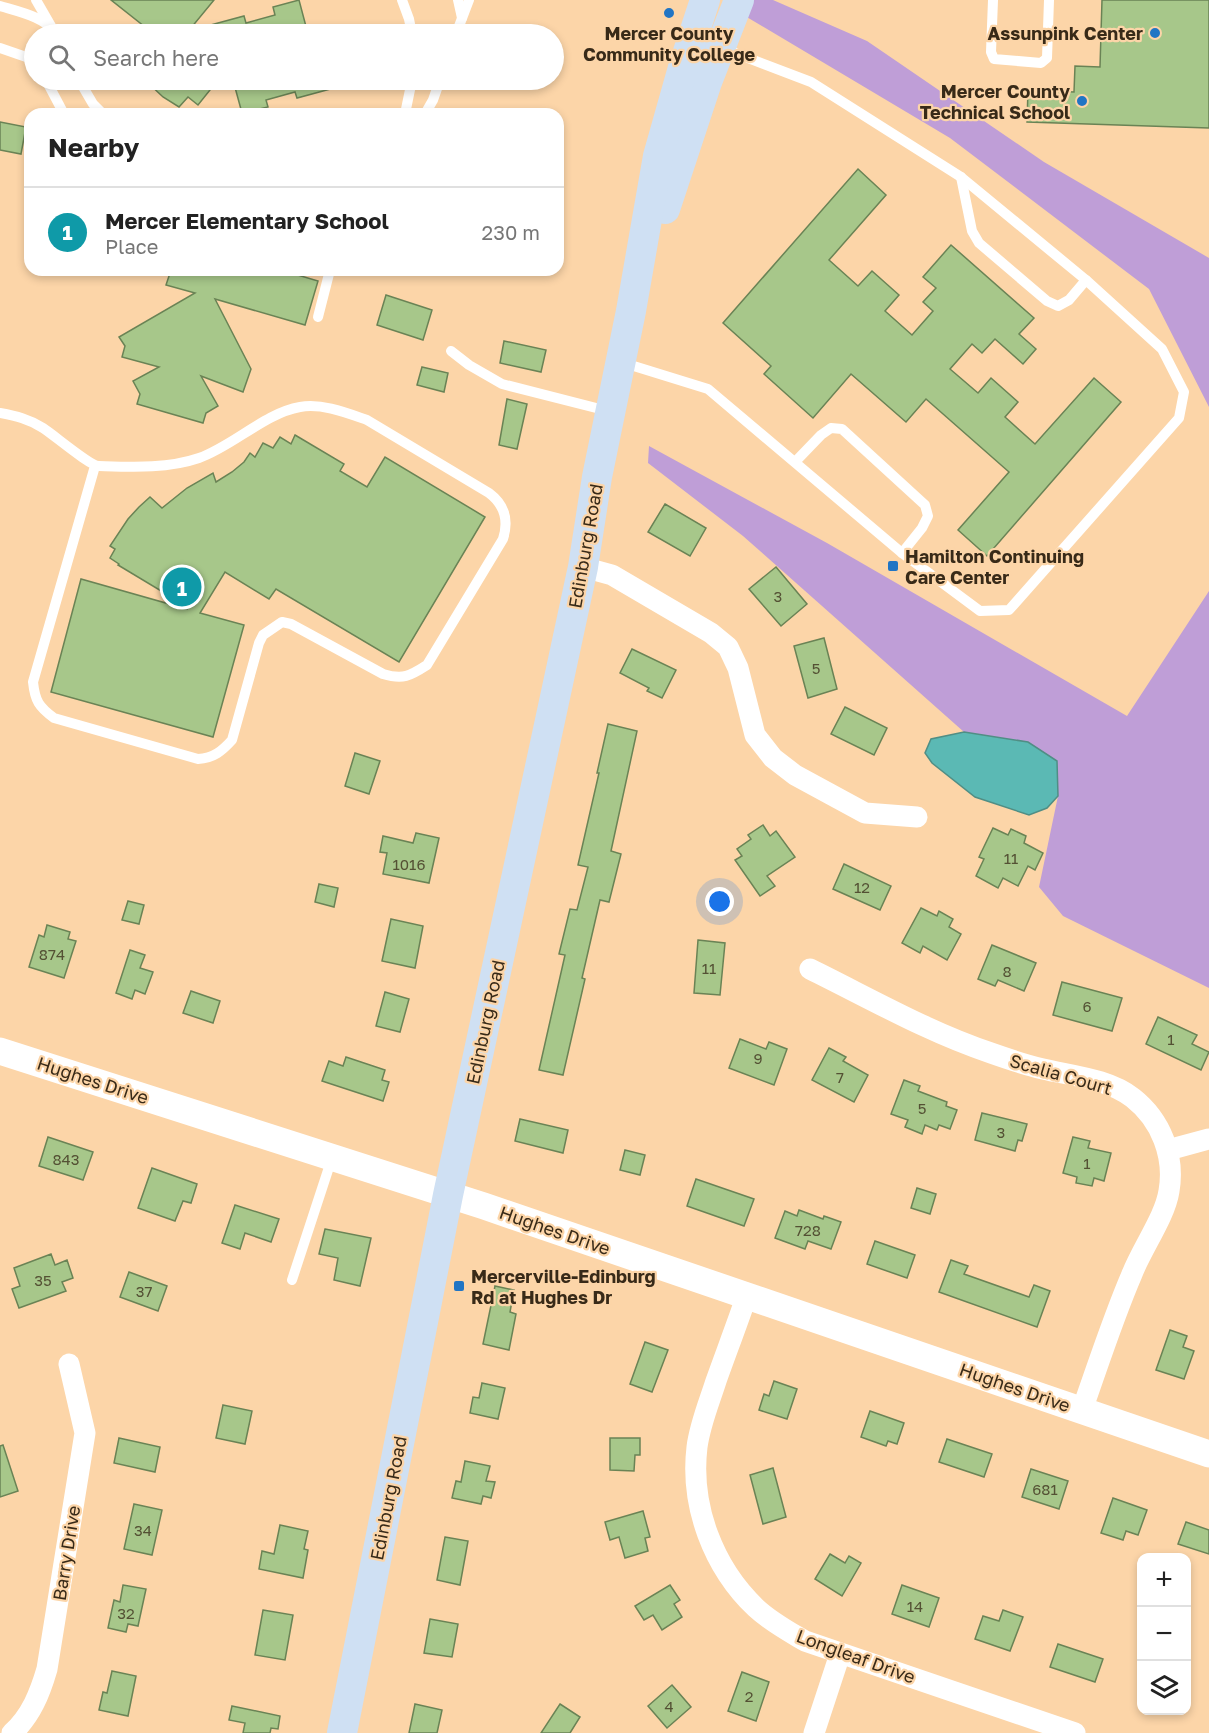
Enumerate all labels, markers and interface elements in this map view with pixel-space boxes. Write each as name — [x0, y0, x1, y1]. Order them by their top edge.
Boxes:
marker: Mercer County Community College — [662, 6, 676, 20]
place label: Mercer County Community College — [583, 22, 755, 65]
place label: Assunpink Center — [988, 22, 1143, 44]
search box — [24, 24, 564, 90]
marker: Assunpink Center — [1148, 26, 1162, 40]
icon: search — [45, 41, 78, 74]
text: Search here — [93, 44, 219, 71]
place label: Mercer County Technical School — [920, 80, 1070, 123]
marker: Mercer County Technical School — [1075, 94, 1089, 108]
text: Nearby — [48, 132, 139, 163]
text: Mercer Elementary School — [105, 207, 389, 234]
text: 1 — [62, 220, 73, 244]
text: 230 m — [482, 220, 540, 244]
text: Place — [105, 234, 158, 258]
street label: Edinburg Road — [563, 482, 607, 610]
place label: Hamilton Continuing Care Center — [905, 545, 1084, 588]
marker: Hamilton Continuing Care Center — [886, 559, 900, 573]
pin: 1 — [162, 564, 201, 610]
house number: 3 — [774, 587, 782, 605]
house number: 5 — [812, 659, 820, 677]
house number: 11 — [1004, 849, 1018, 867]
house number: 1016 — [393, 855, 425, 873]
house number: 12 — [854, 878, 870, 896]
your location — [705, 887, 734, 916]
house number: 874 — [39, 945, 65, 963]
street label: Edinburg Road — [461, 958, 509, 1086]
house number: 11 — [702, 959, 716, 977]
house number: 8 — [1002, 962, 1012, 980]
house number: 6 — [1082, 997, 1092, 1015]
house number: 1 — [1167, 1030, 1175, 1048]
house number: 9 — [753, 1049, 763, 1067]
street label: Scalia Court — [1007, 1049, 1115, 1099]
street label: Hughes Drive — [35, 1052, 151, 1108]
house number: 7 — [836, 1068, 844, 1086]
house number: 5 — [918, 1099, 926, 1117]
house number: 3 — [997, 1123, 1005, 1141]
house number: 843 — [52, 1150, 80, 1168]
house number: 1 — [1083, 1154, 1091, 1172]
street label: Hughes Drive — [497, 1201, 613, 1259]
house number: 728 — [795, 1221, 821, 1239]
place label: Mercerville-Edinburg Rd at Hughes Dr — [471, 1265, 656, 1308]
house number: 35 — [34, 1271, 52, 1289]
marker: Mercerville-Edinburg Rd at Hughes Dr — [452, 1279, 466, 1293]
house number: 37 — [136, 1282, 152, 1300]
street label: Hughes Drive — [957, 1358, 1073, 1416]
street label: Edinburg Road — [365, 1434, 411, 1562]
house number: 681 — [1032, 1480, 1058, 1498]
street label: Barry Drive — [48, 1504, 84, 1602]
house number: 34 — [134, 1521, 152, 1539]
map controls — [1137, 1553, 1191, 1715]
button: + — [1137, 1553, 1191, 1607]
house number: 14 — [907, 1597, 923, 1615]
house number: 32 — [117, 1604, 135, 1622]
button: − — [1137, 1607, 1191, 1661]
street label: Longleaf Drive — [794, 1624, 918, 1688]
button: layers — [1137, 1661, 1191, 1715]
house number: 2 — [745, 1687, 753, 1705]
house number: 4 — [664, 1697, 674, 1715]

